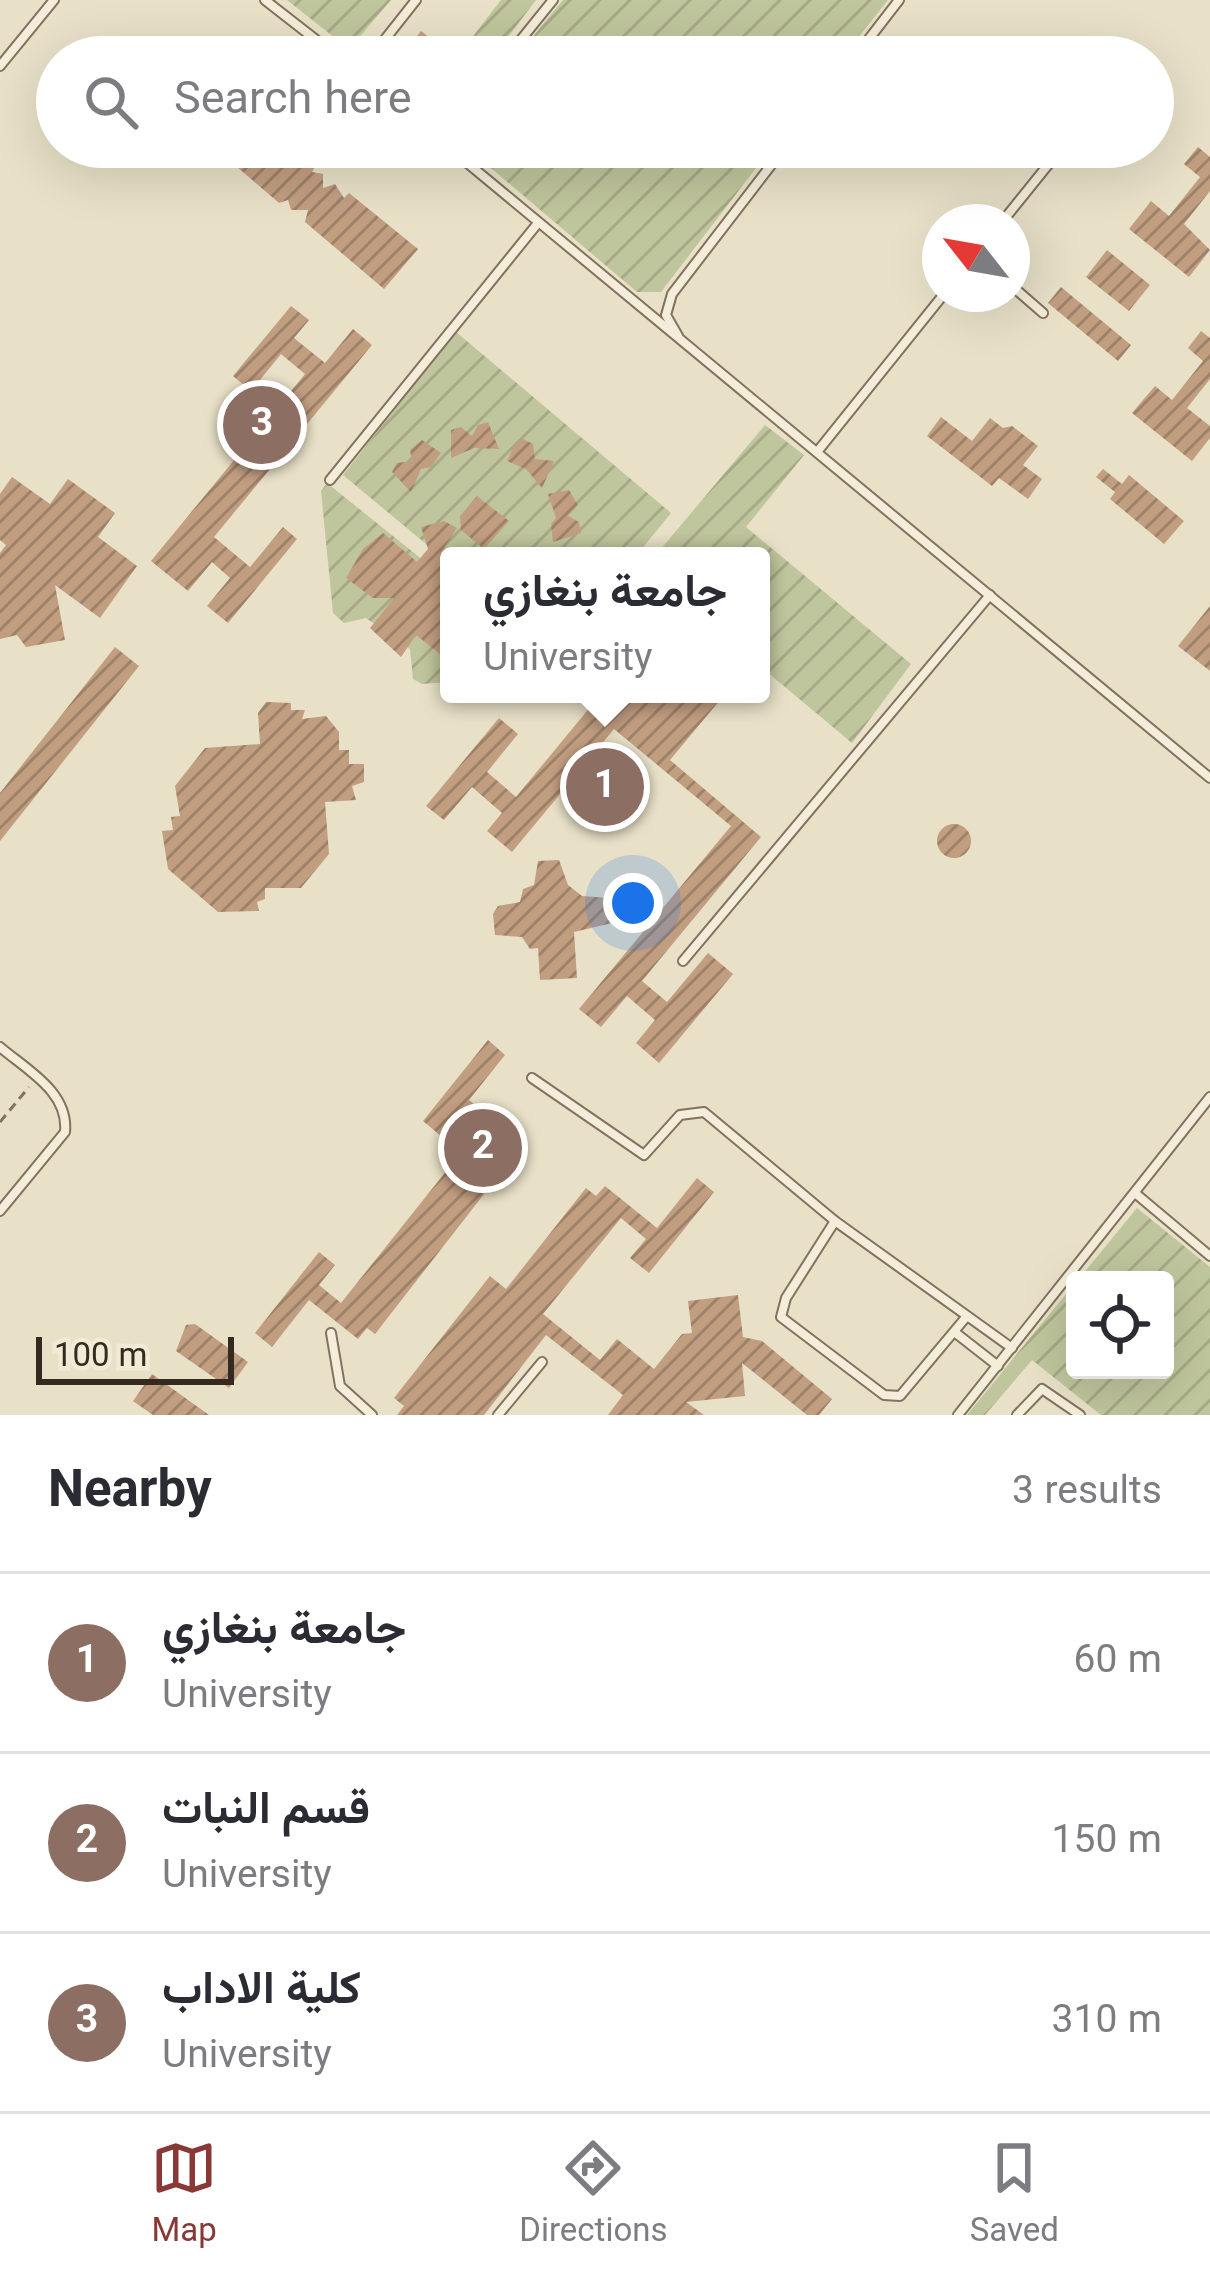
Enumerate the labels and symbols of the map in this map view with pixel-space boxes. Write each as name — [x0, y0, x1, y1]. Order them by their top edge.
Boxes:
north arrow — [922, 204, 1030, 312]
pin: 3 — [223, 380, 301, 470]
pin: 1 — [566, 742, 644, 832]
your location — [603, 873, 663, 933]
pin: 2 — [444, 1103, 522, 1193]
scale bar — [36, 1331, 234, 1384]

